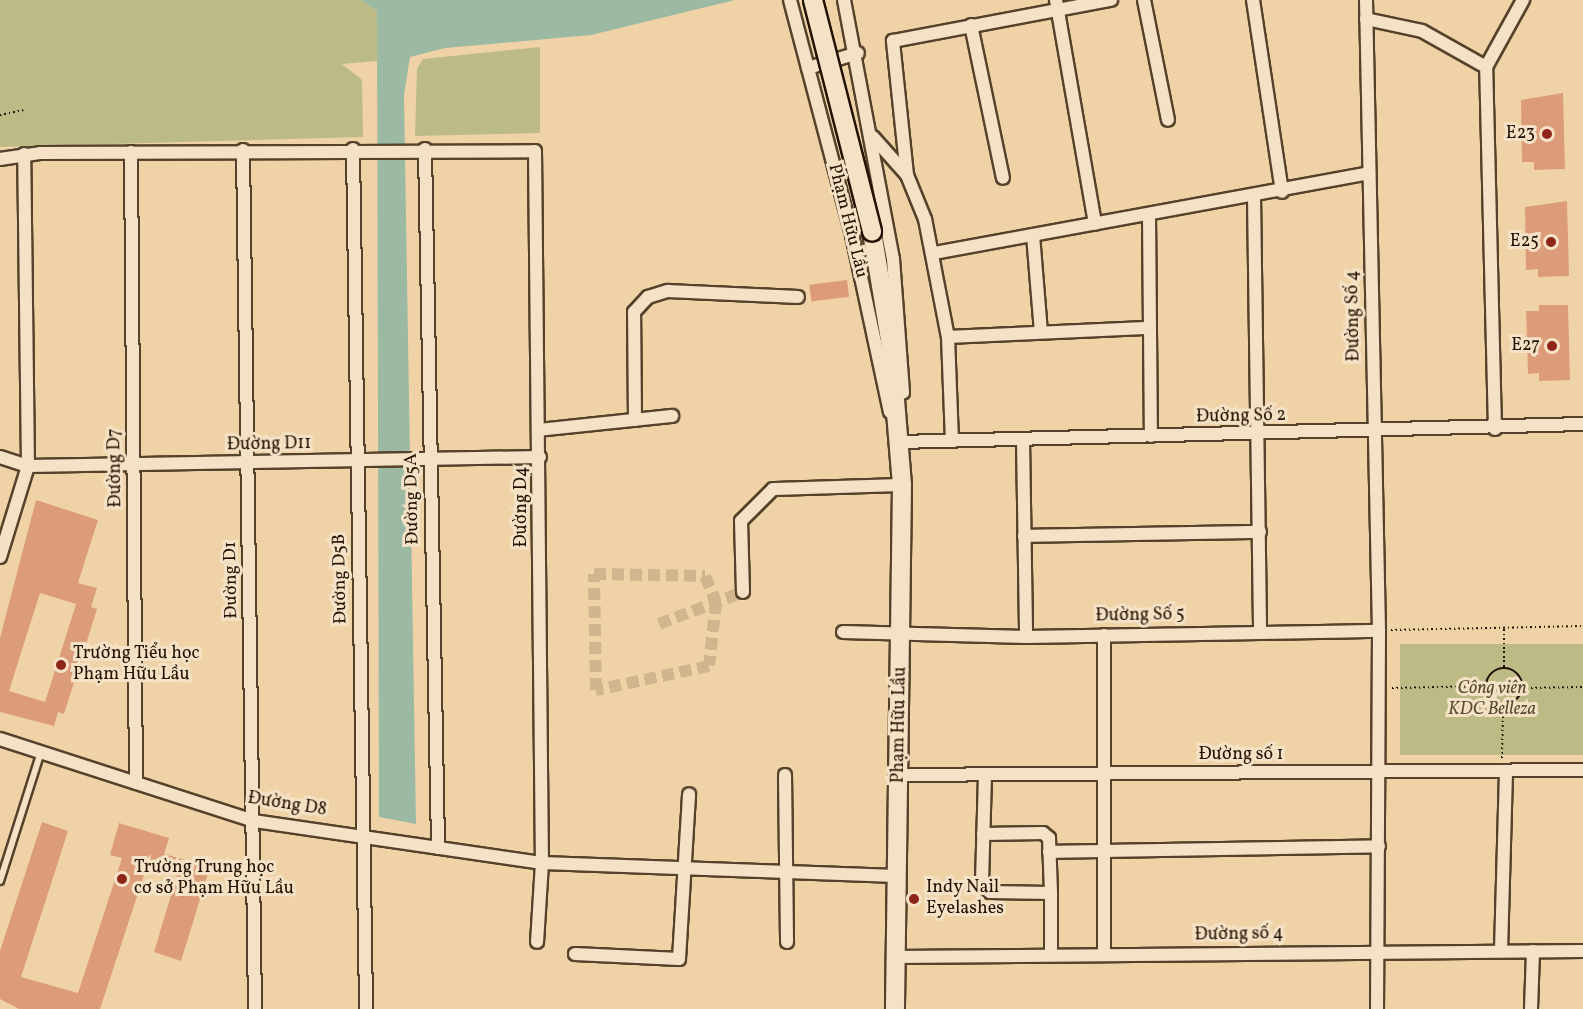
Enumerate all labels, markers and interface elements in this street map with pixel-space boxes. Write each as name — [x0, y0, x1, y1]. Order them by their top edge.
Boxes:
place label: E23 — [1506, 123, 1535, 145]
marker: E23 — [1540, 127, 1554, 141]
street label: Phạm Hữu Lầu — [822, 162, 872, 280]
place label: E25 — [1510, 231, 1539, 253]
marker: E25 — [1544, 235, 1558, 249]
street label: Đường Số 4 — [1342, 270, 1366, 362]
place label: E27 — [1511, 335, 1540, 357]
marker: E27 — [1545, 339, 1559, 353]
street label: Đường Số 2 — [1196, 405, 1286, 429]
street label: Đường D7 — [105, 428, 127, 508]
street label: Đường D11 — [227, 433, 311, 457]
street label: Đường D5A — [401, 453, 425, 545]
street label: Đường D4 — [511, 466, 533, 548]
street label: Đường D5B — [329, 534, 353, 624]
street label: Đường D1 — [221, 541, 243, 619]
street label: Đường Số 5 — [1095, 604, 1185, 628]
place label: Trường Tiểu học Phạm Hữu Lầu — [73, 644, 200, 686]
marker: Trường Tiểu học Phạm Hữu Lầu — [54, 658, 68, 672]
street label: Phạm Hữu Lầu — [888, 666, 912, 784]
park label: Công viên KDC Belleza — [1448, 679, 1536, 722]
street label: Đường số 1 — [1198, 744, 1284, 766]
street label: Đường D8 — [246, 788, 328, 822]
place label: Trường Trung học cơ sở Phạm Hữu Lầu — [134, 858, 294, 900]
marker: Trường Trung học cơ sở Phạm Hữu Lầu — [115, 872, 129, 886]
place label: Indy Nail Eyelashes — [926, 878, 1004, 920]
marker: Indy Nail Eyelashes — [907, 892, 921, 906]
street label: Đường số 4 — [1194, 923, 1284, 947]

